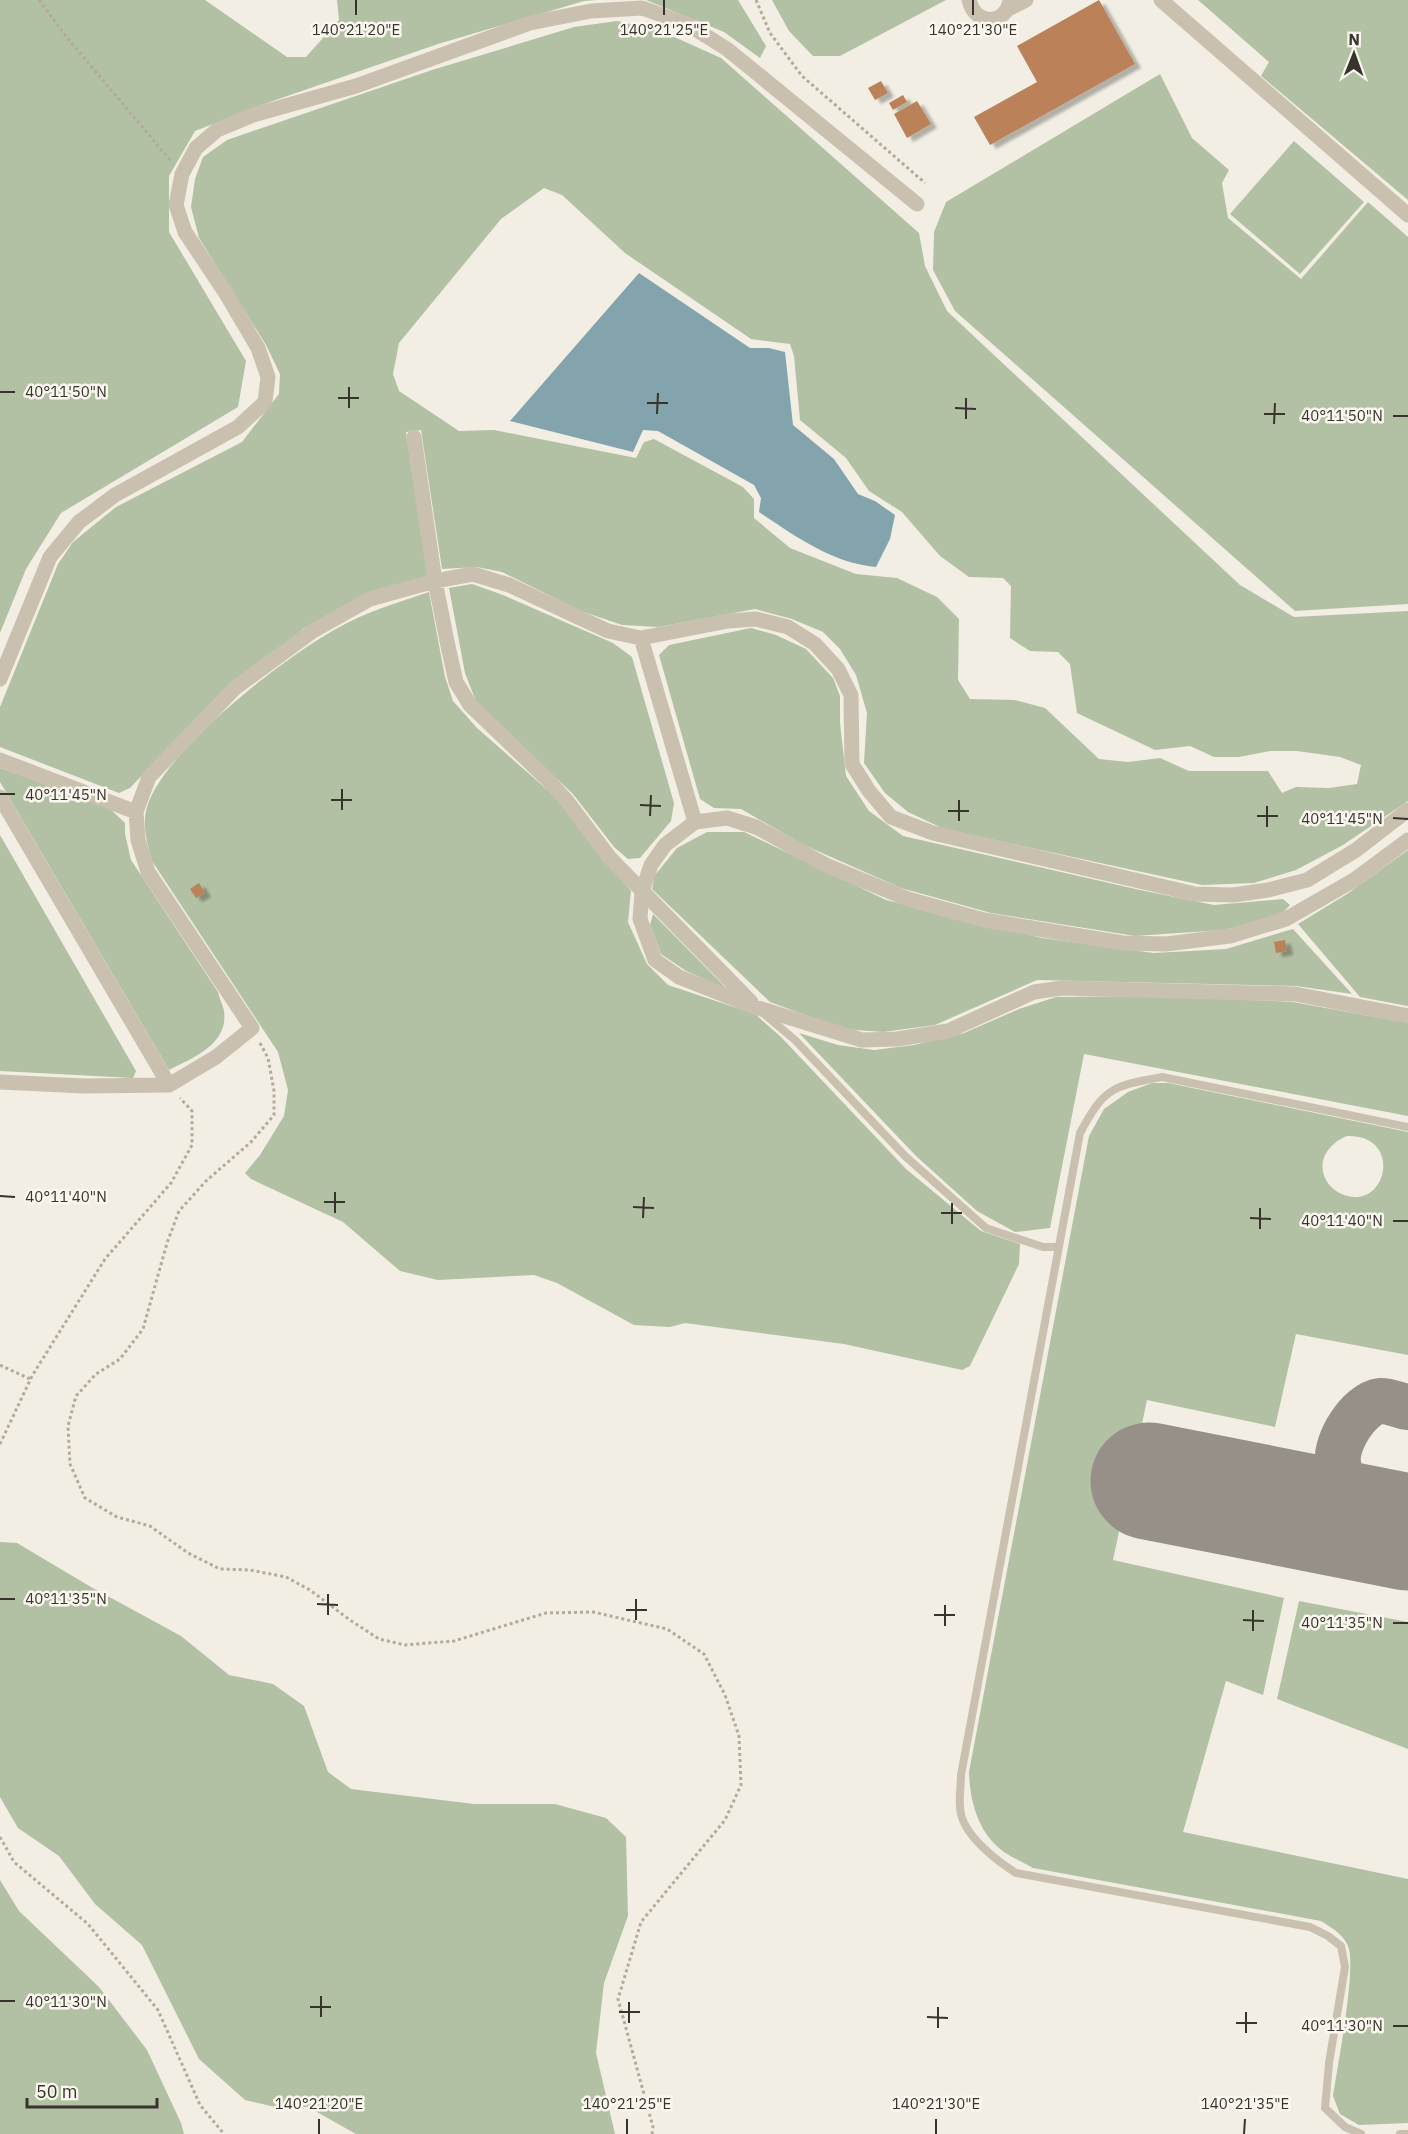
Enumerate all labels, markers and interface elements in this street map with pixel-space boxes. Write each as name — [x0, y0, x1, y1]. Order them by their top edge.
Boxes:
text: 140°21'20"E — [312, 20, 400, 39]
text: 140°21'25"E — [620, 20, 708, 39]
text: 140°21'30"E — [929, 20, 1017, 39]
north arrow — [1324, 24, 1384, 84]
text: N — [1348, 29, 1360, 49]
text: 40°11'50"N — [25, 382, 107, 401]
text: 40°11'50"N — [1301, 406, 1383, 425]
text: 40°11'45"N — [25, 785, 107, 804]
text: 40°11'45"N — [1301, 809, 1383, 828]
text: 40°11'40"N — [25, 1187, 107, 1206]
text: 40°11'40"N — [1301, 1211, 1383, 1230]
text: 40°11'35"N — [25, 1589, 107, 1608]
text: 40°11'35"N — [1301, 1613, 1383, 1632]
text: 40°11'30"N — [25, 1992, 107, 2011]
text: 40°11'30"N — [1301, 2016, 1383, 2035]
scale bar — [27, 2071, 158, 2109]
text: 50 m — [36, 2080, 78, 2103]
text: 140°21'20"E — [275, 2094, 363, 2113]
text: 140°21'25"E — [583, 2094, 671, 2113]
text: 140°21'30"E — [892, 2094, 980, 2113]
text: 140°21'35"E — [1201, 2094, 1289, 2113]

